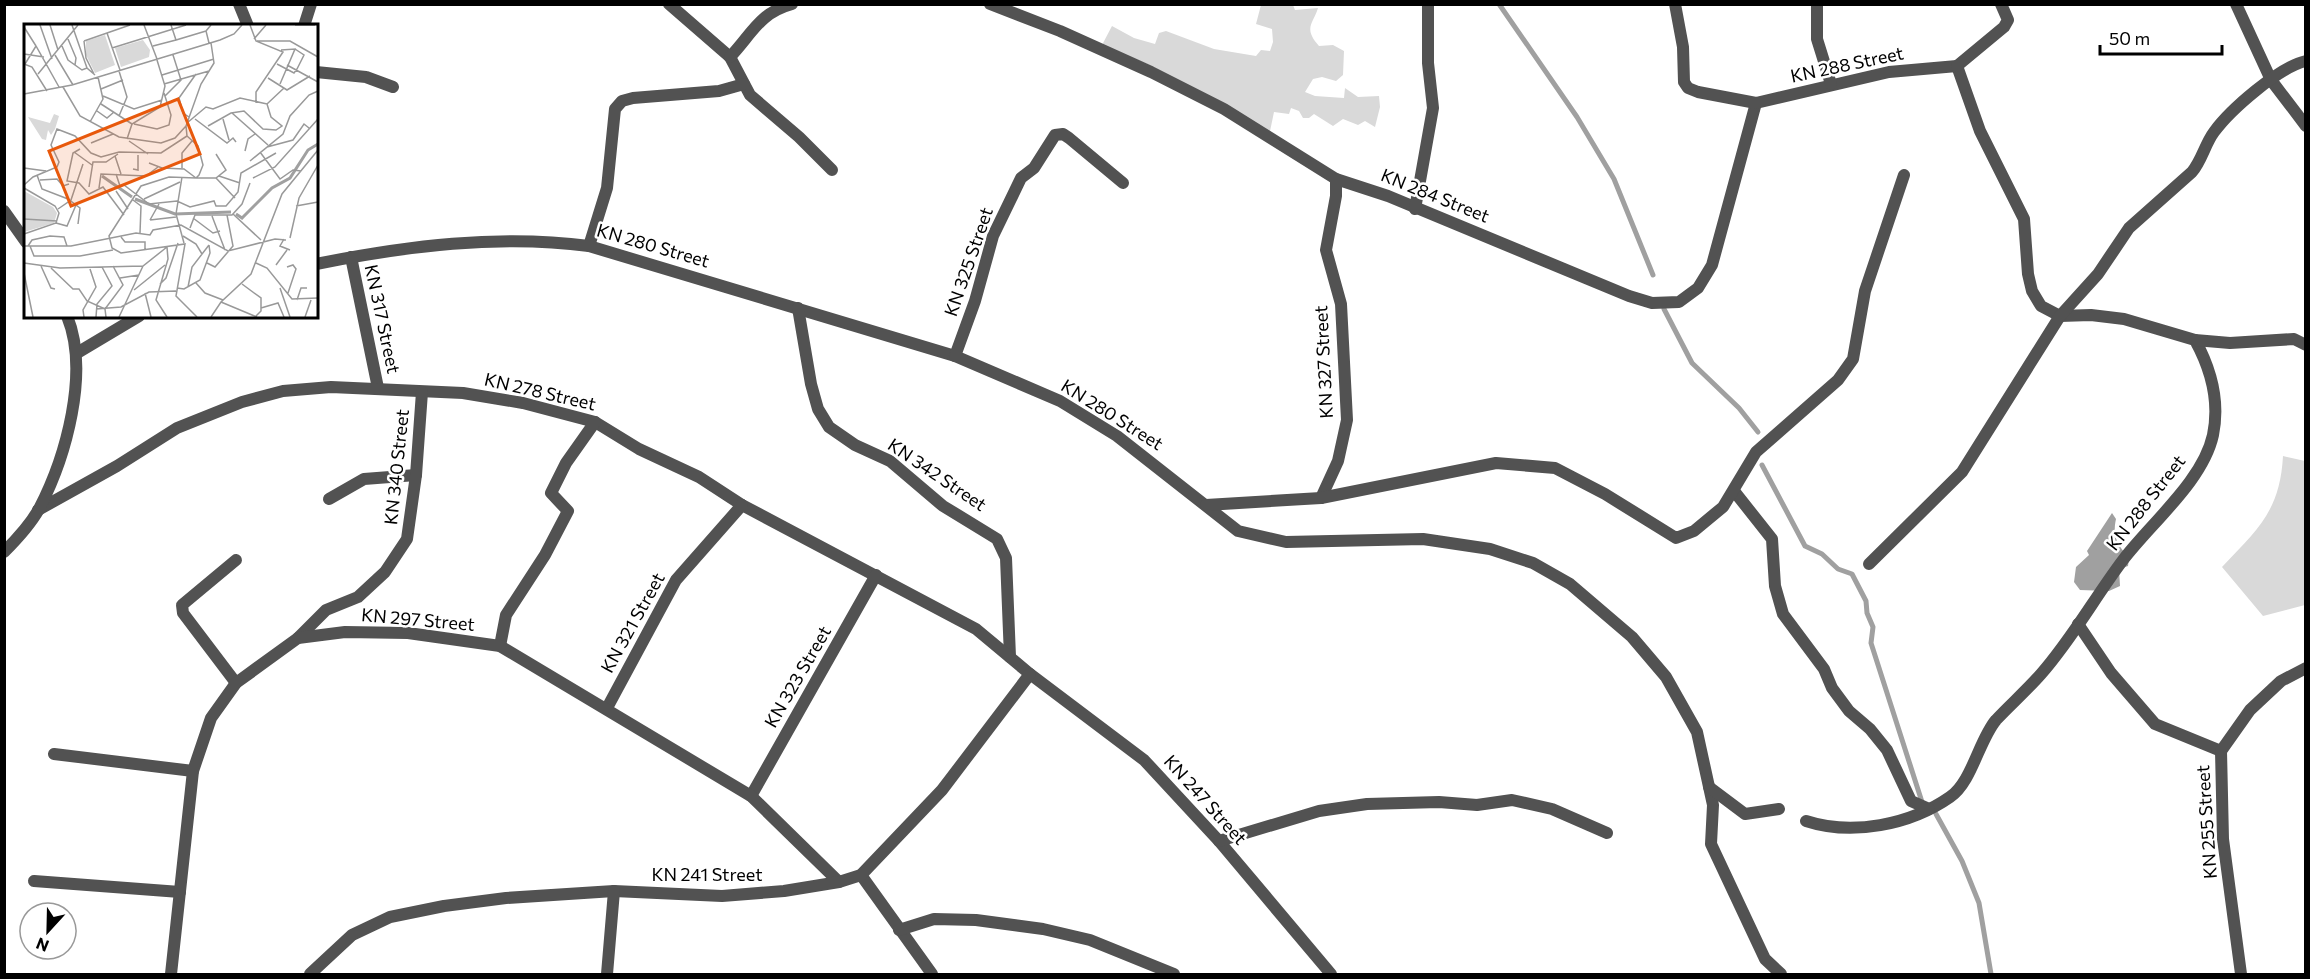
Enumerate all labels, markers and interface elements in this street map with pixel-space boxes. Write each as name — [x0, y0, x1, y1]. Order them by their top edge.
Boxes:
scale bar — [2100, 18, 2222, 56]
inset map — [24, 24, 318, 318]
text: 50 m — [2109, 27, 2150, 49]
street label: KN 288 Street — [1788, 41, 1905, 87]
street label: KN 284 Street — [1378, 163, 1493, 227]
street label: KN 325 Street — [939, 204, 997, 319]
street label: KN 280 Street — [594, 218, 712, 272]
street label: KN 317 Street — [361, 262, 405, 375]
street label: KN 327 Street — [1309, 305, 1337, 419]
street label: KN 278 Street — [482, 368, 598, 415]
street label: KN 280 Street — [1058, 374, 1168, 454]
street label: KN 340 Street — [379, 408, 413, 526]
street label: KN 342 Street — [884, 433, 991, 515]
street label: KN 288 Street — [2101, 450, 2189, 555]
street label: KN 321 Street — [596, 568, 669, 677]
street label: KN 297 Street — [360, 603, 476, 635]
street label: KN 323 Street — [759, 622, 835, 731]
street label: KN 247 Street — [1160, 750, 1252, 849]
street label: KN 255 Street — [2191, 764, 2221, 880]
street label: KN 241 Street — [651, 863, 763, 885]
north arrow — [18, 901, 78, 961]
text: N — [33, 934, 51, 956]

